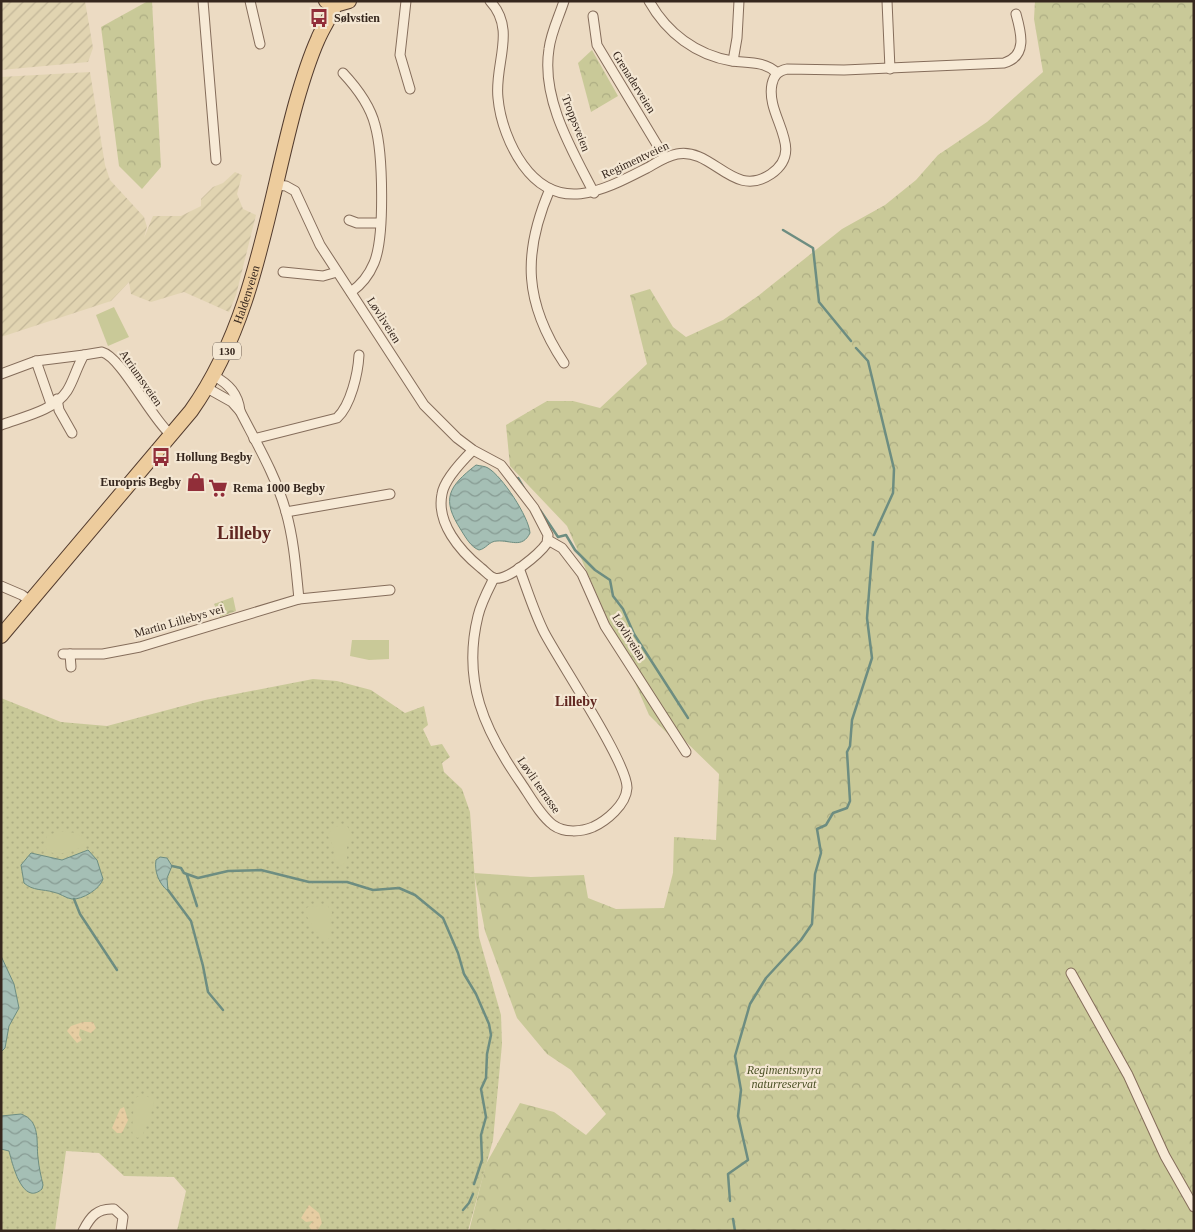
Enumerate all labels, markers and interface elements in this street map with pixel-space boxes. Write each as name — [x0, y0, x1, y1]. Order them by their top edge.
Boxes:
bus stop icon: Sølvstien — [308, 7, 330, 29]
place label: Sølvstien — [334, 11, 380, 25]
street label: Grenaderveien — [609, 48, 659, 116]
street label: Troppsveien — [559, 93, 593, 153]
street label: Regimentveien — [599, 138, 671, 182]
street label: Haldenveien — [230, 264, 262, 326]
street label: Løvliveien — [364, 294, 404, 346]
road number: 130 — [213, 342, 241, 360]
street label: Atriumsveien — [117, 347, 165, 409]
bus stop icon: Hollung Begby — [150, 446, 172, 468]
place label: Hollung Begby — [176, 450, 252, 464]
shop icon: Europris Begby — [185, 471, 207, 493]
place label: Europris Begby — [100, 475, 181, 489]
supermarket icon: Rema 1000 Begby — [207, 477, 229, 499]
place label: Rema 1000 Begby — [233, 481, 325, 495]
district label: Lilleby — [217, 523, 271, 543]
street label: Martin Lillebys vei — [133, 601, 226, 640]
street label: Løvliveien — [609, 611, 649, 663]
district label: Lilleby — [555, 694, 597, 709]
street label: Løvli terrasse — [514, 754, 564, 816]
park label: Regimentsmyra naturreservat — [746, 1063, 821, 1091]

